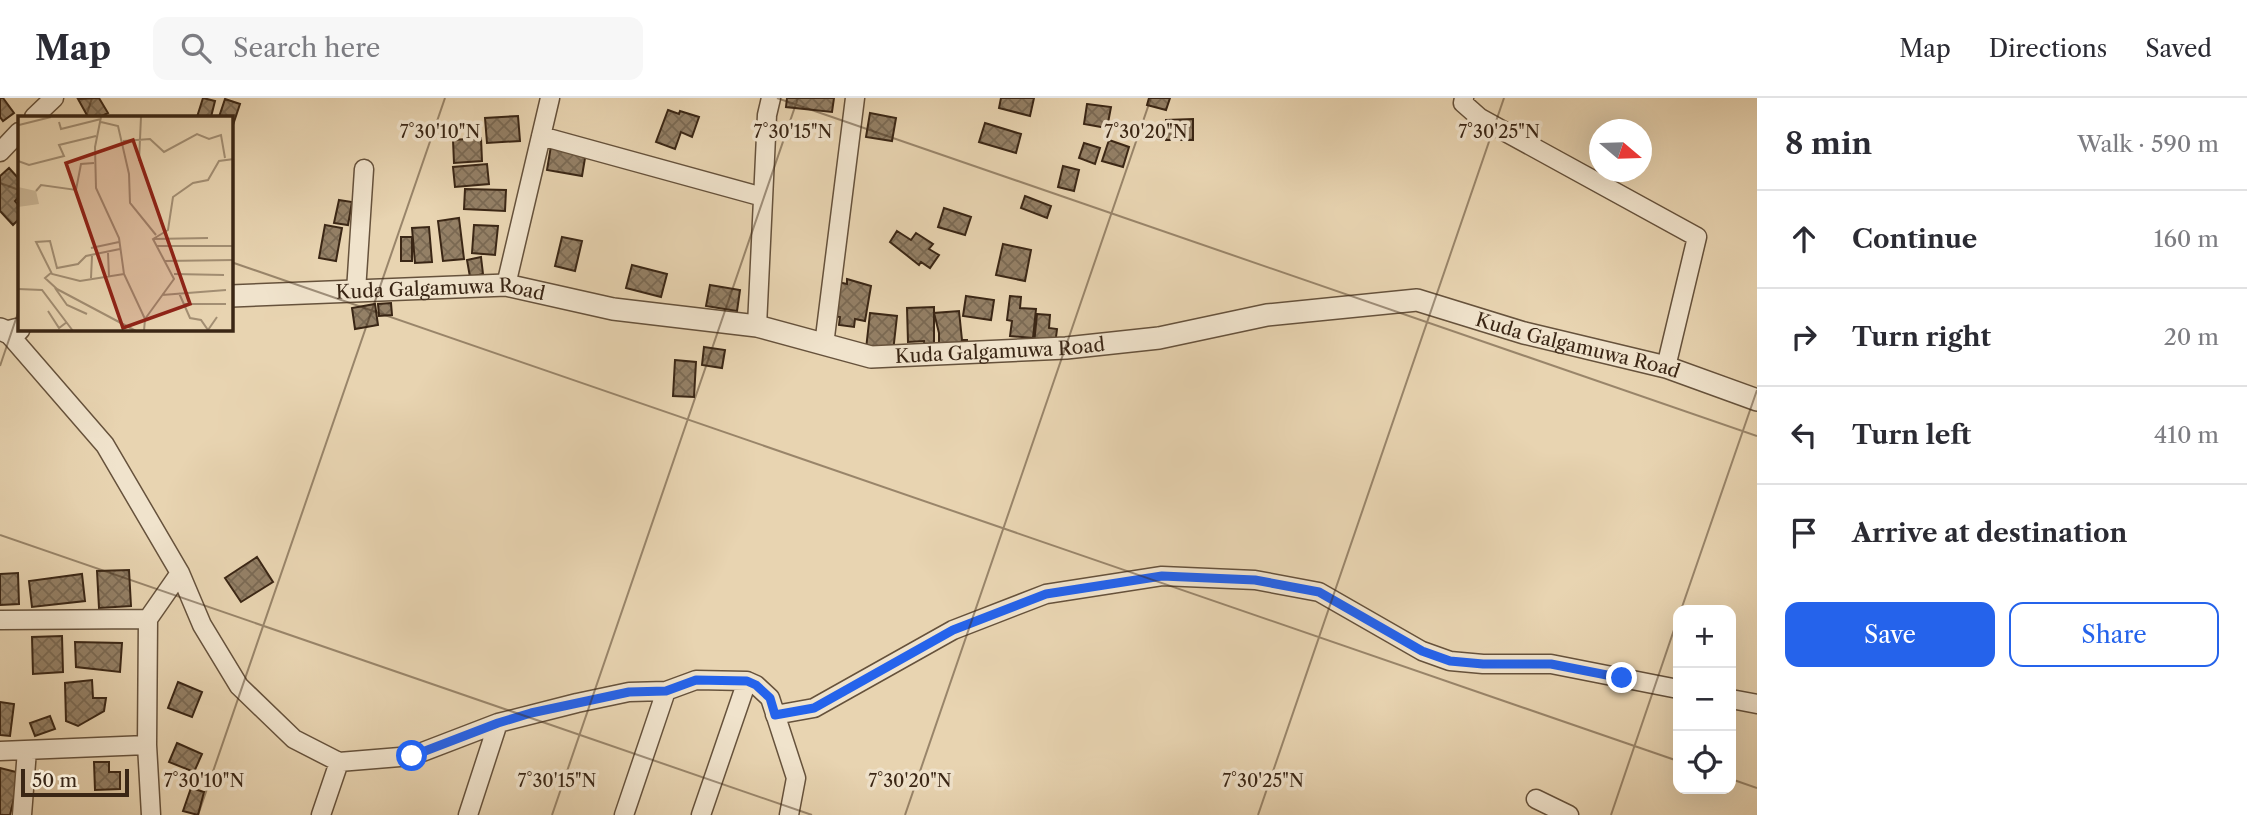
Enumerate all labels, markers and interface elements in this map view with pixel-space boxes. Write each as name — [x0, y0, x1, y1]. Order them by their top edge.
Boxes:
search box — [153, 17, 643, 80]
text: Map — [35, 28, 111, 69]
icon: search — [177, 29, 215, 67]
text: Search here — [233, 32, 380, 64]
text: Map — [1899, 34, 1951, 63]
text: Directions — [1989, 34, 2107, 63]
text: Saved — [2145, 34, 2212, 63]
inset map — [18, 116, 233, 331]
north arrow — [1589, 119, 1652, 182]
text: 7°30'10"N — [400, 121, 480, 143]
text: 7°30'15"N — [754, 121, 833, 143]
text: 7°30'20"N — [1104, 121, 1188, 143]
text: 7°30'25"N — [1458, 121, 1540, 143]
text: 8 min — [1785, 125, 1872, 162]
text: Walk · 590 m — [2077, 130, 2219, 158]
icon: ahead — [1785, 220, 1823, 258]
text: Continue — [1852, 223, 1977, 255]
text: 160 m — [2154, 225, 2219, 253]
street label: Kuda Galgamuwa Road — [335, 274, 548, 306]
street label: Kuda Galgamuwa Road — [1473, 308, 1683, 383]
icon: right — [1785, 318, 1823, 356]
text: Turn right — [1852, 321, 1991, 353]
text: 20 m — [2164, 323, 2219, 351]
street label: Kuda Galgamuwa Road — [894, 333, 1106, 368]
icon: left — [1785, 416, 1823, 454]
text: Turn left — [1852, 419, 1971, 451]
text: 410 m — [2154, 421, 2219, 449]
icon: arrive — [1785, 514, 1823, 552]
text: Arrive at destination — [1852, 517, 2127, 549]
button: Save — [1785, 602, 1995, 667]
button: Share — [2009, 602, 2219, 667]
map controls — [1673, 605, 1736, 794]
button: + — [1673, 605, 1736, 668]
route end — [1606, 662, 1637, 693]
button: − — [1673, 668, 1736, 731]
button: locate — [1673, 731, 1736, 794]
route start — [396, 740, 427, 771]
scale bar — [21, 766, 130, 798]
text: 50 m — [32, 769, 77, 792]
text: 7°30'10"N — [164, 770, 244, 792]
text: 7°30'15"N — [518, 770, 597, 792]
text: 7°30'20"N — [868, 770, 952, 792]
text: 7°30'25"N — [1222, 770, 1304, 792]

